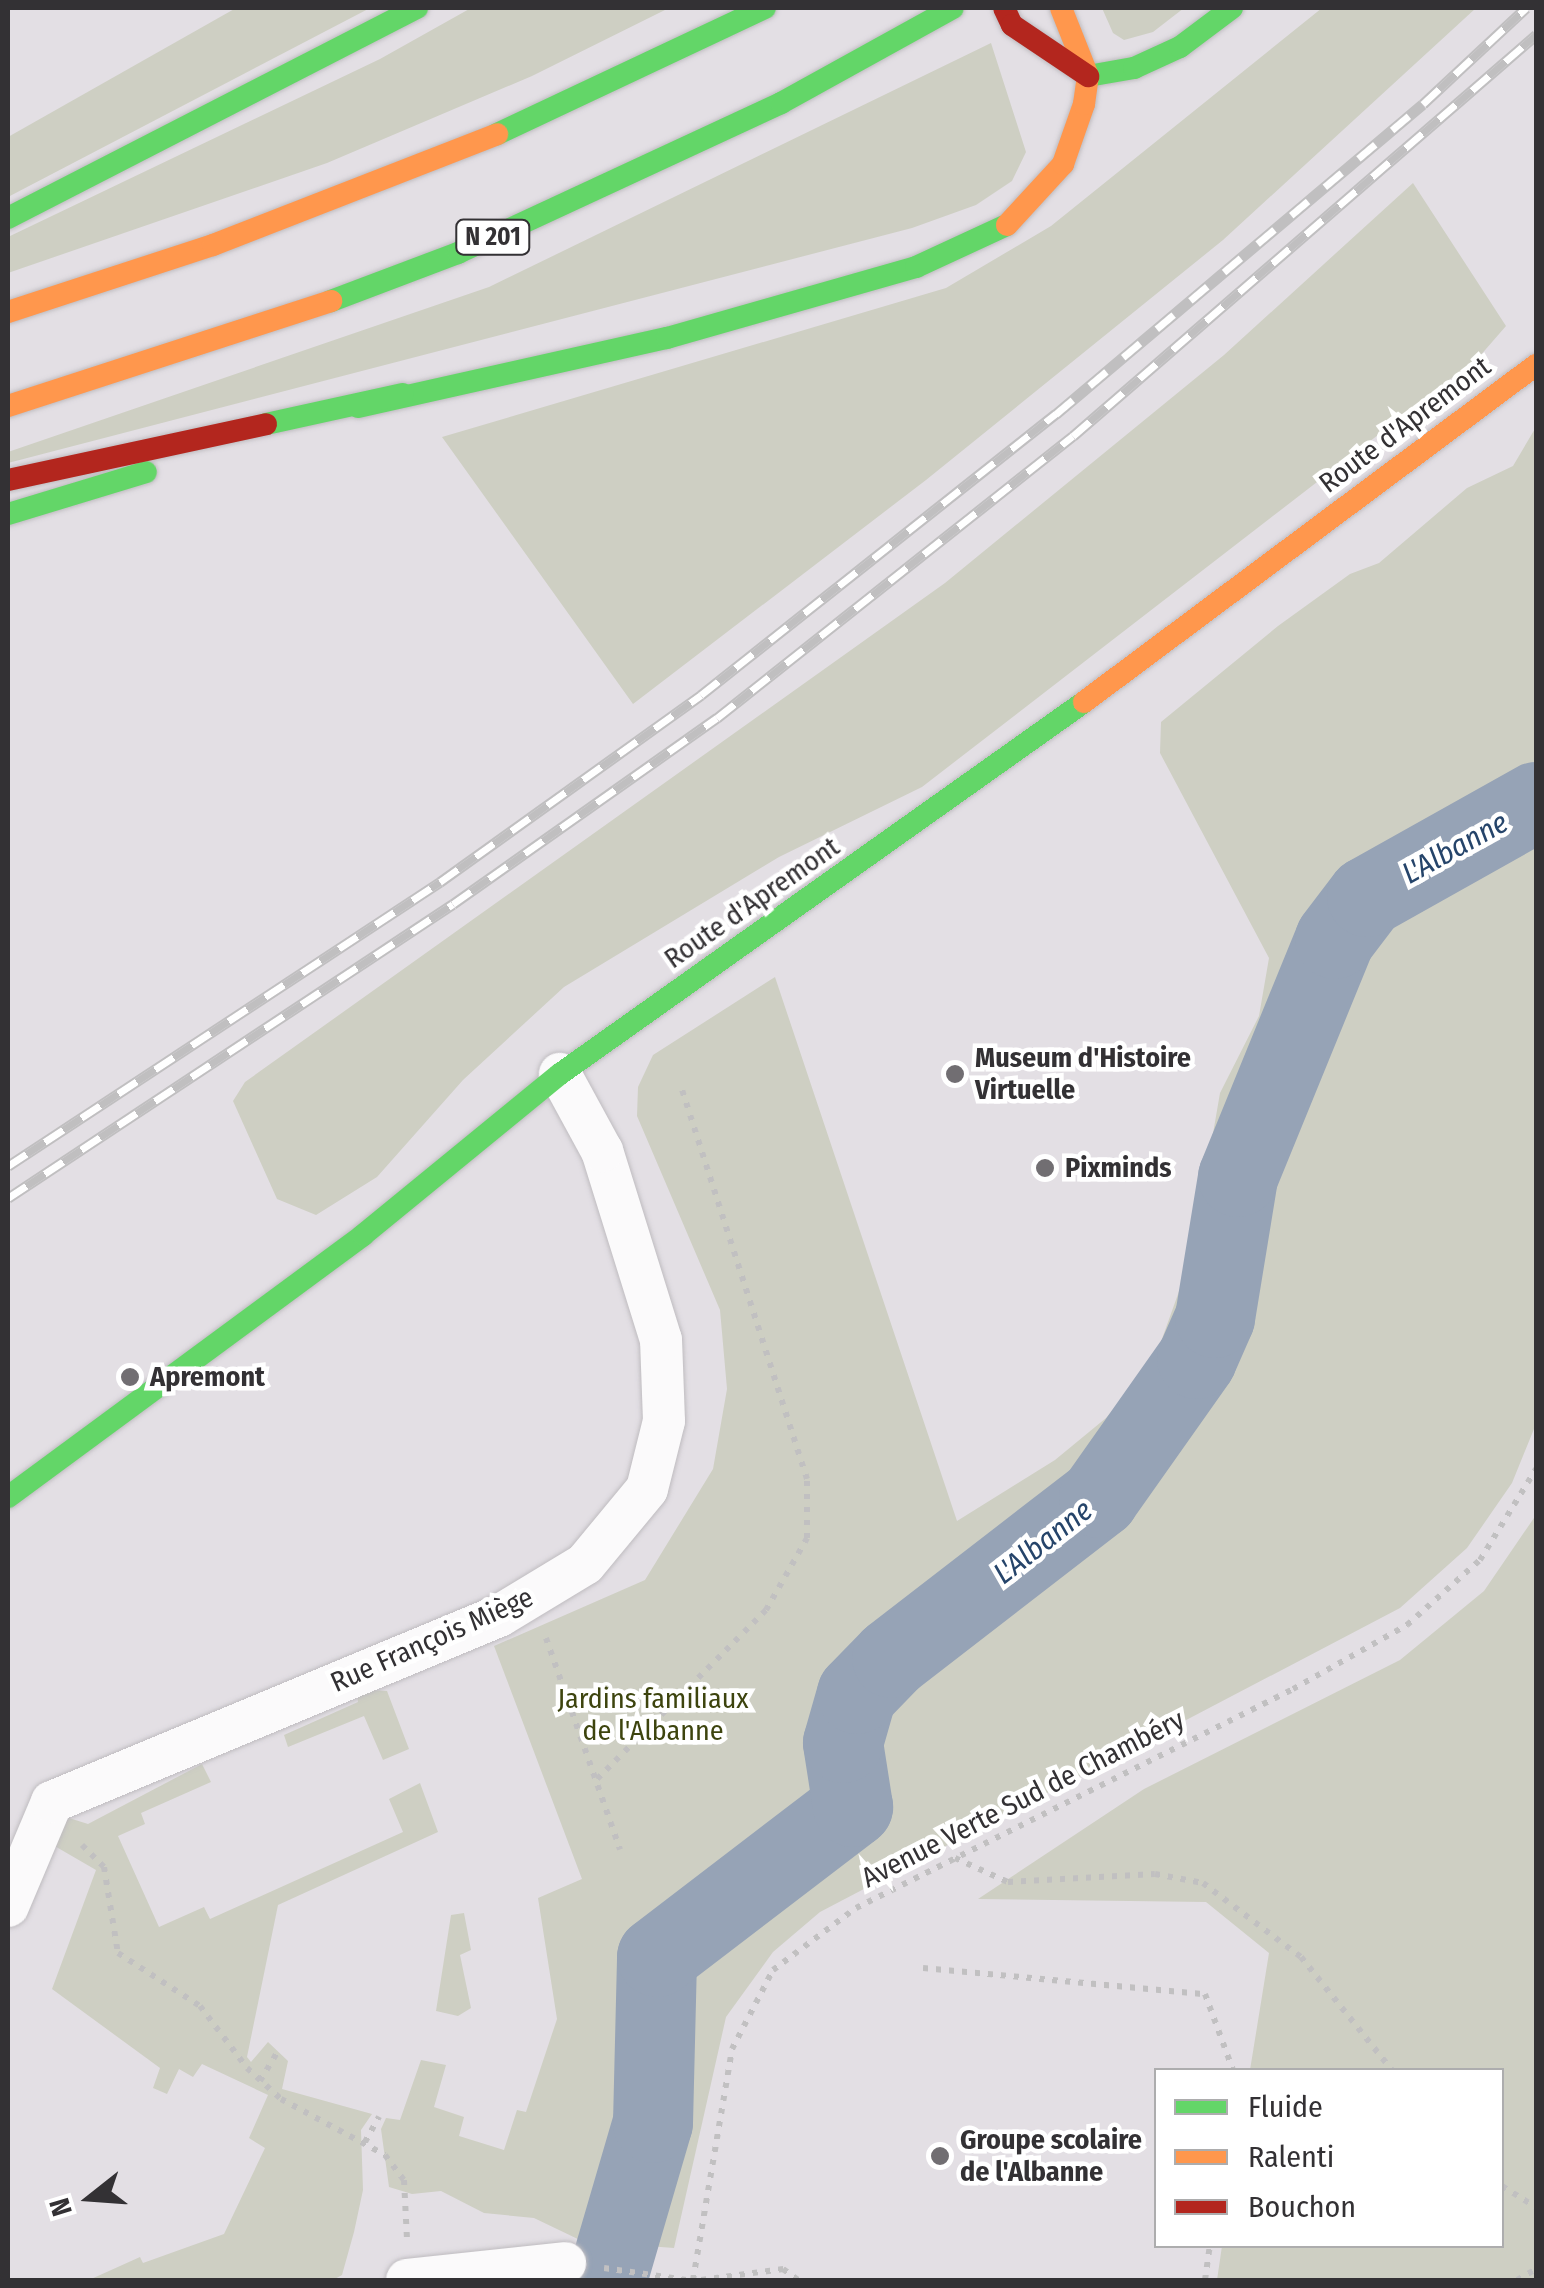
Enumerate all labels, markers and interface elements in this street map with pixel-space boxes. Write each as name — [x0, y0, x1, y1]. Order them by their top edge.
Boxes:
road number: N 201 — [453, 217, 533, 257]
street label: Route d'Apremont — [1313, 350, 1497, 500]
water label: L'Albanne — [1396, 804, 1514, 892]
street label: Route d'Apremont — [658, 830, 846, 976]
place label: Museum d'Histoire Virtuelle — [975, 1041, 1191, 1107]
marker: Museum d'Histoire Virtuelle — [944, 1063, 966, 1085]
place label: Pixminds — [1065, 1151, 1171, 1185]
marker: Pixminds — [1034, 1157, 1056, 1179]
place label: Apremont — [150, 1360, 265, 1394]
marker: Apremont — [119, 1366, 141, 1388]
water label: L'Albanne — [986, 1492, 1100, 1592]
street label: Rue François Miège — [326, 1580, 538, 1700]
park label: Jardins familiaux de l'Albanne — [557, 1682, 749, 1748]
street label: Avenue Verte Sud de Chambéry — [856, 1703, 1190, 1895]
legend — [1154, 2068, 1504, 2248]
text: Fluide — [1248, 2089, 1323, 2125]
place label: Groupe scolaire de l'Albanne — [960, 2123, 1142, 2189]
text: Ralenti — [1248, 2139, 1334, 2175]
marker: Groupe scolaire de l'Albanne — [929, 2145, 951, 2167]
north arrow — [40, 2148, 140, 2248]
text: Bouchon — [1248, 2189, 1356, 2225]
text: N — [43, 2194, 79, 2220]

